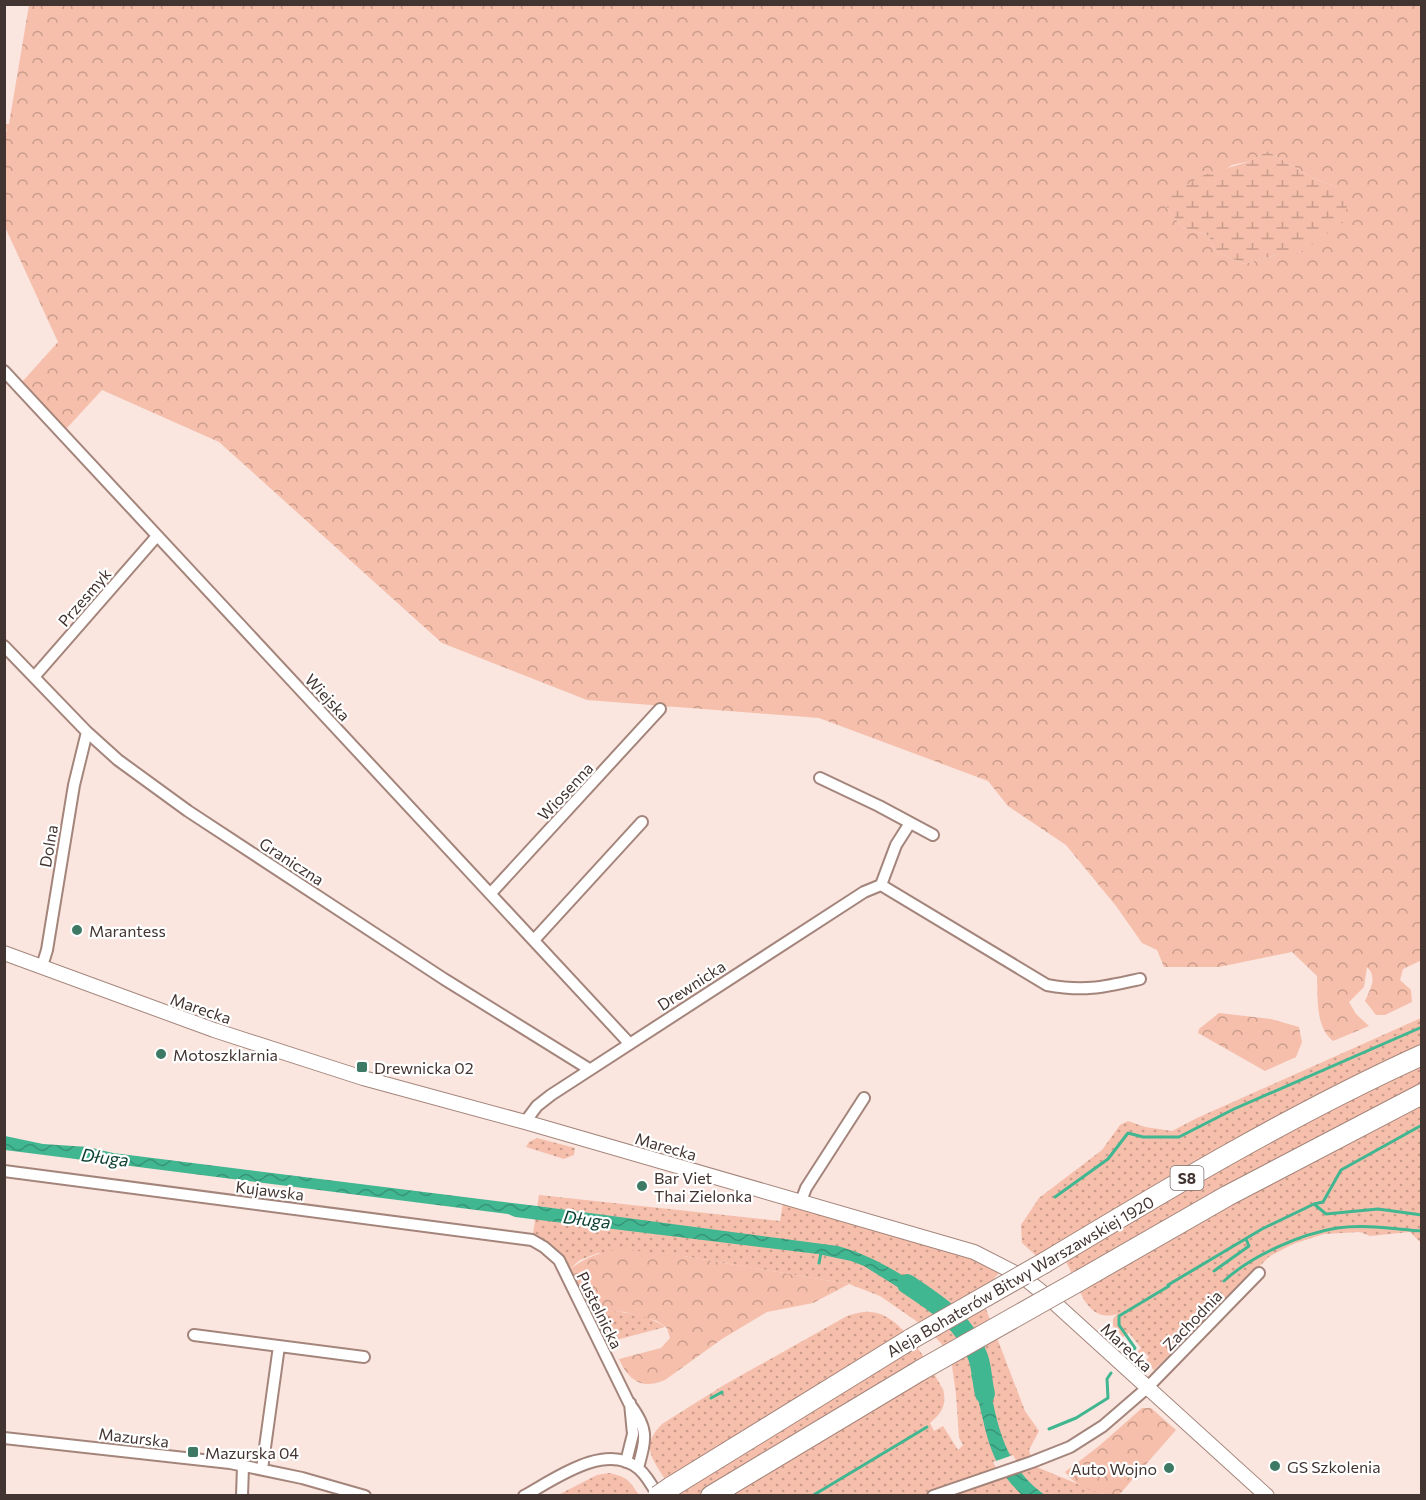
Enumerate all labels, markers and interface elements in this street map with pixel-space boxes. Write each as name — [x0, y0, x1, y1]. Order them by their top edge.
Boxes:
street label: Przesmyk — [54, 564, 115, 630]
street label: Wiejska — [302, 670, 354, 724]
street label: Wiosenna — [533, 758, 597, 824]
street label: Dolna — [35, 823, 61, 869]
street label: Graniczna — [256, 833, 328, 889]
place label: Marantess — [89, 921, 166, 940]
marker: Marantess — [70, 923, 84, 937]
street label: Drewnicka — [653, 956, 729, 1014]
street label: Marecka — [168, 989, 234, 1027]
place label: Motoszklarnia — [173, 1045, 278, 1064]
marker: Motoszklarnia — [154, 1047, 168, 1061]
place label: Drewnicka 02 — [374, 1058, 474, 1077]
marker: Drewnicka 02 — [355, 1060, 369, 1074]
street label: Marecka — [633, 1128, 699, 1164]
water label: Długa — [80, 1143, 130, 1171]
road number: S8 — [1170, 1166, 1204, 1190]
place label: Bar Viet Thai Zielonka — [654, 1168, 752, 1205]
street label: Kujawska — [235, 1176, 305, 1204]
marker: Bar Viet Thai Zielonka — [635, 1179, 649, 1193]
street label: Aleja Bohaterów Bitwy Warszawskiej 1920 — [883, 1191, 1157, 1361]
water label: Długa — [562, 1205, 612, 1233]
street label: Pustelnicka — [573, 1268, 627, 1352]
street label: Zachodnia — [1159, 1286, 1225, 1354]
street label: Marecka — [1097, 1319, 1157, 1375]
street label: Mazurska — [98, 1423, 170, 1451]
place label: Mazurska 04 — [205, 1443, 299, 1462]
marker: Mazurska 04 — [186, 1445, 200, 1459]
place label: GS Szkolenia — [1287, 1457, 1381, 1476]
place label: Auto Wojno — [1071, 1459, 1157, 1478]
marker: GS Szkolenia — [1268, 1459, 1282, 1473]
marker: Auto Wojno — [1162, 1461, 1176, 1475]

